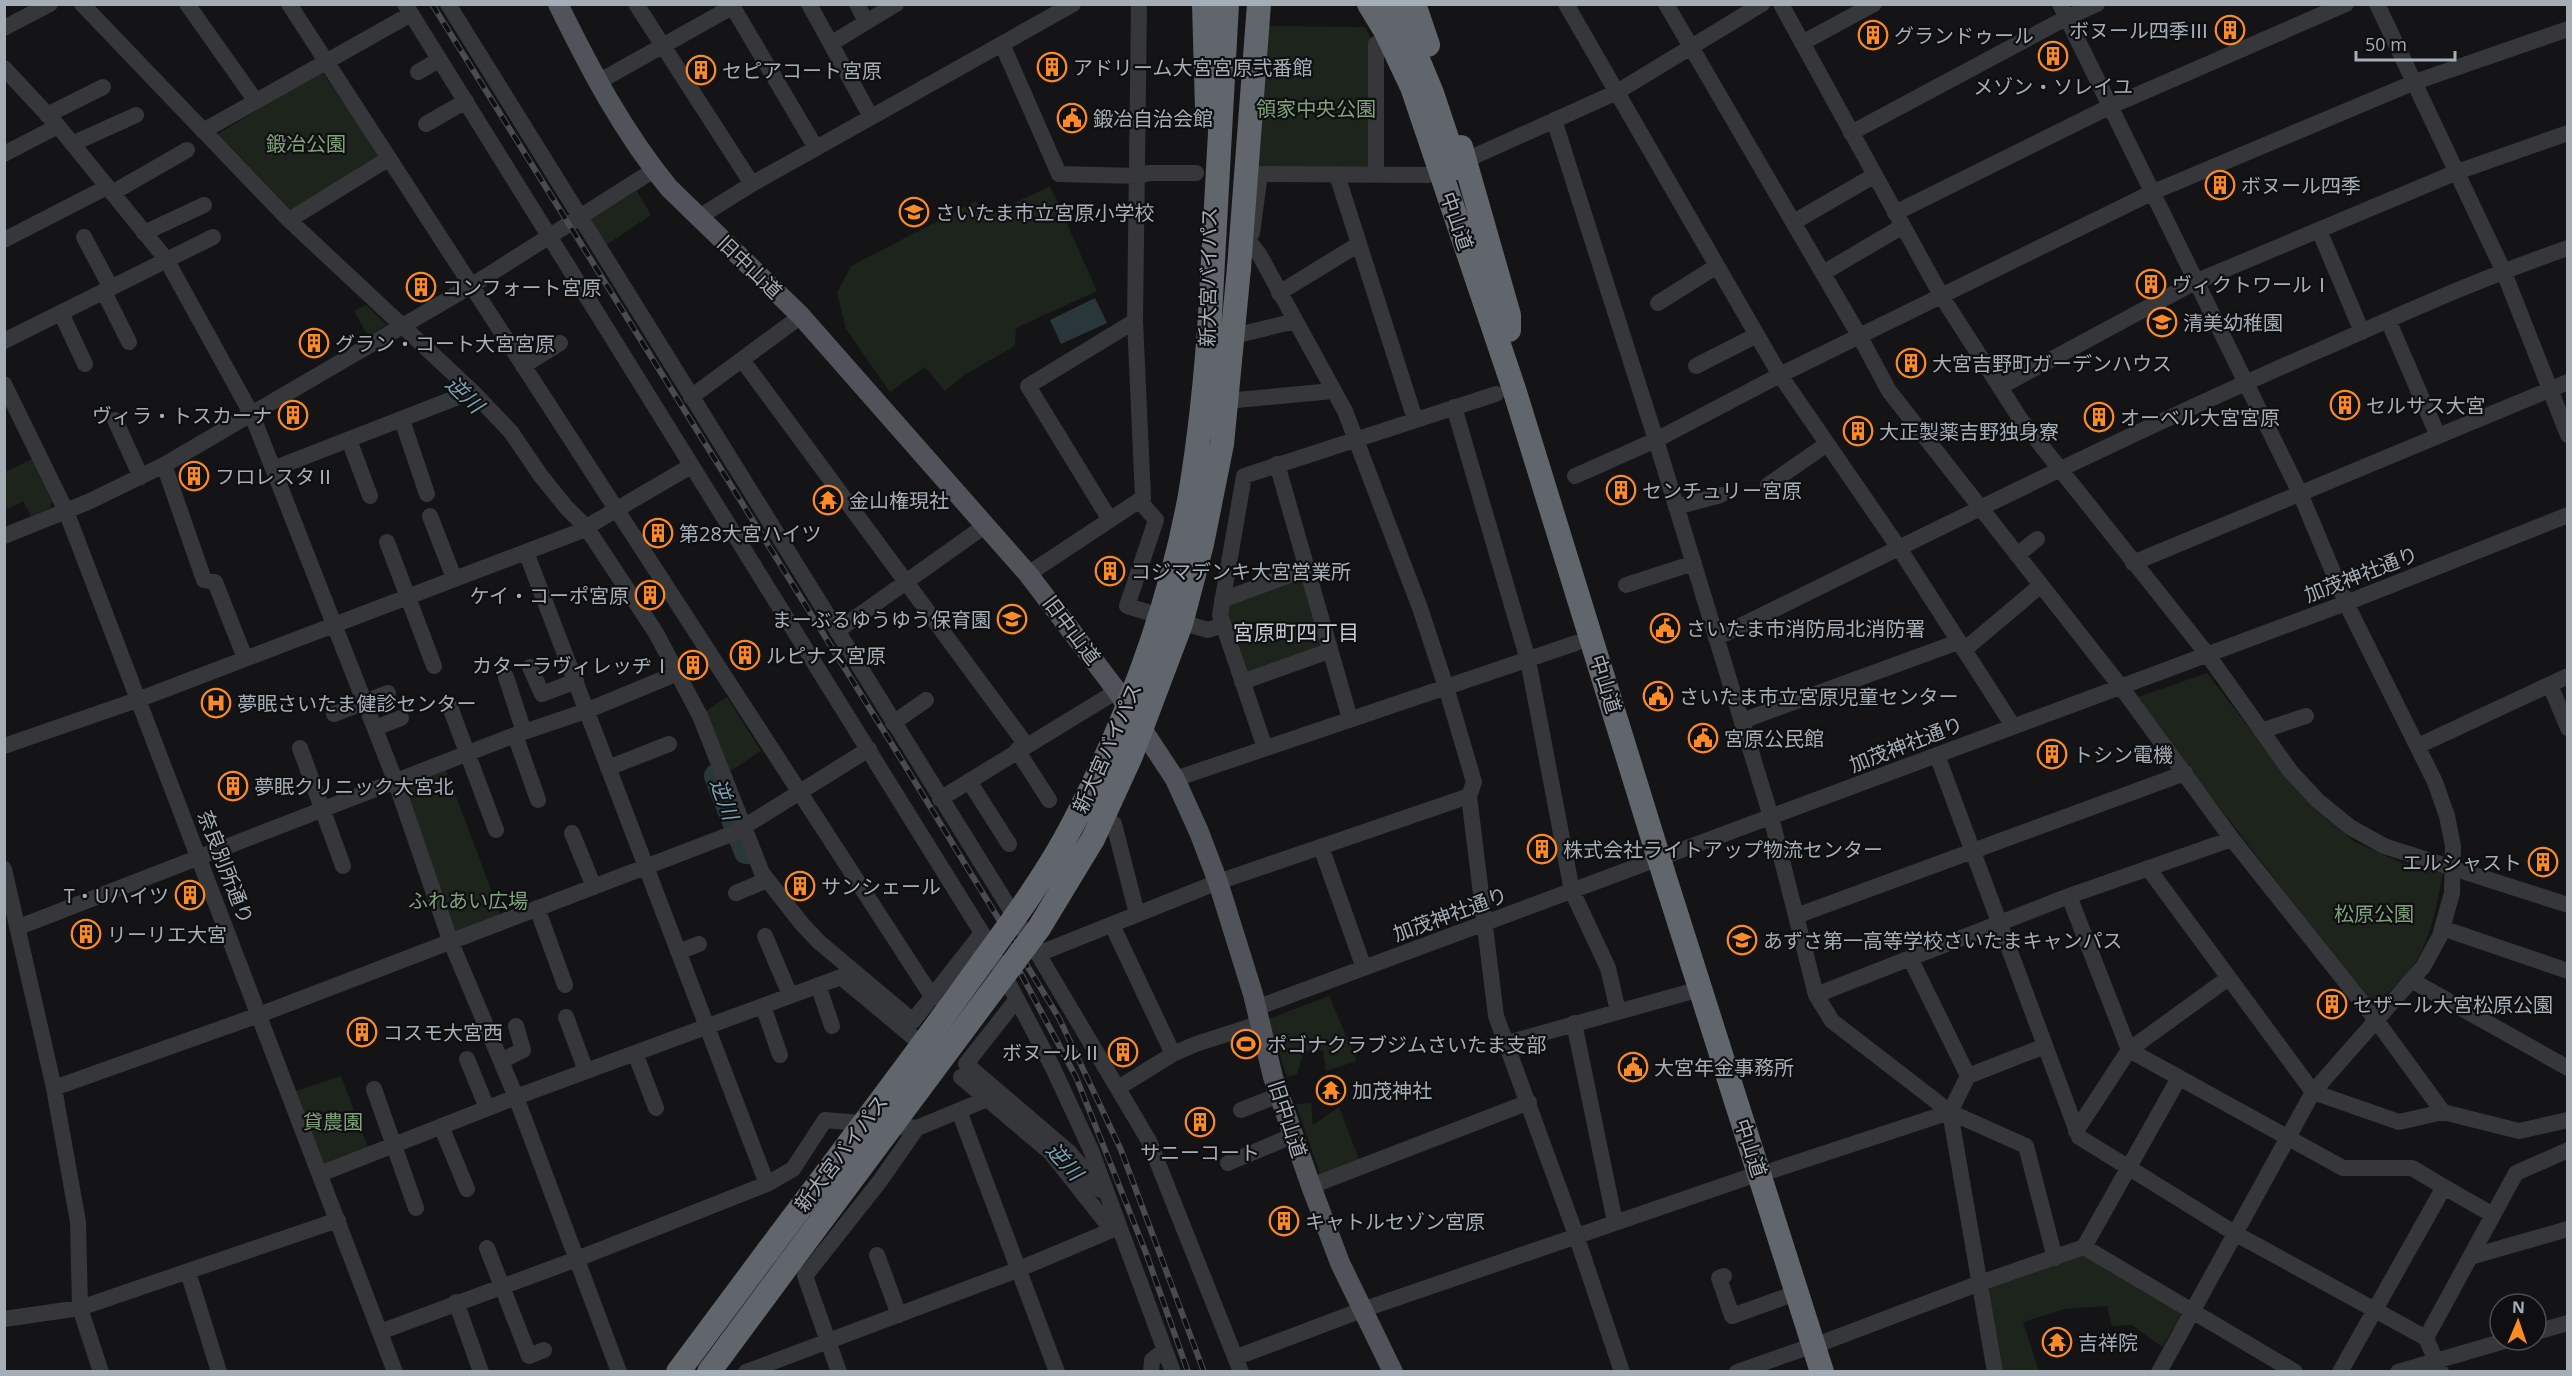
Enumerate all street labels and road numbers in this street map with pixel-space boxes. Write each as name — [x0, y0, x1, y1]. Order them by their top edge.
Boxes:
street label: 中山道 — [1434, 188, 1480, 254]
street label: 新大宮バイパス — [1193, 207, 1223, 347]
street label: 旧中山道 — [712, 230, 788, 304]
street label: 加茂神社通り — [2300, 540, 2422, 608]
street label: 旧中山道 — [1037, 590, 1107, 670]
street label: 中山道 — [1584, 651, 1628, 717]
street label: 新大宮バイパス — [1066, 679, 1148, 817]
street label: 加茂神社通り — [1845, 710, 1967, 778]
street label: 奈良別所通り — [192, 806, 260, 928]
street label: 加茂神社通り — [1389, 881, 1511, 947]
street label: 旧中山道 — [1263, 1077, 1313, 1161]
street label: 新大宮バイパス — [788, 1089, 894, 1217]
street label: 中山道 — [1729, 1115, 1773, 1181]

